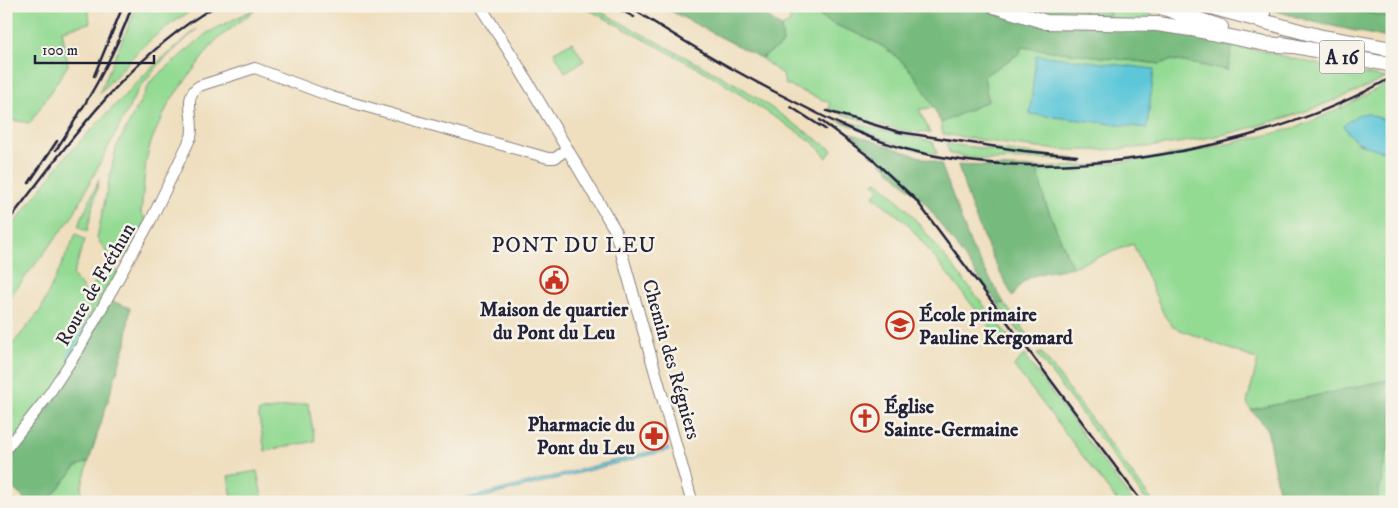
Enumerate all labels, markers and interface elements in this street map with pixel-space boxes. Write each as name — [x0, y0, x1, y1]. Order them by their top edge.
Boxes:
scale bar — [35, 32, 154, 64]
text: 100 m — [42, 41, 78, 60]
road number: A 16 — [1320, 41, 1364, 74]
street label: Route de Fréthun — [51, 218, 142, 351]
district label: PONT DU LEU — [492, 232, 656, 259]
public building icon: Maison de quartier du Pont du Leu — [539, 265, 569, 295]
street label: Chemin des Régniers — [636, 276, 705, 443]
place label: Maison de quartier du Pont du Leu — [480, 298, 629, 346]
place label: École primaire Pauline Kergomard — [919, 302, 1074, 351]
school or university icon: École primaire Pauline Kergomard — [885, 310, 915, 340]
place label: Église Sainte-Germaine — [884, 394, 1019, 443]
church icon: Église Sainte-Germaine — [850, 403, 880, 433]
place label: Pharmacie du Pont du Leu — [527, 413, 635, 461]
pharmacy icon: Pharmacie du Pont du Leu — [639, 421, 669, 451]

